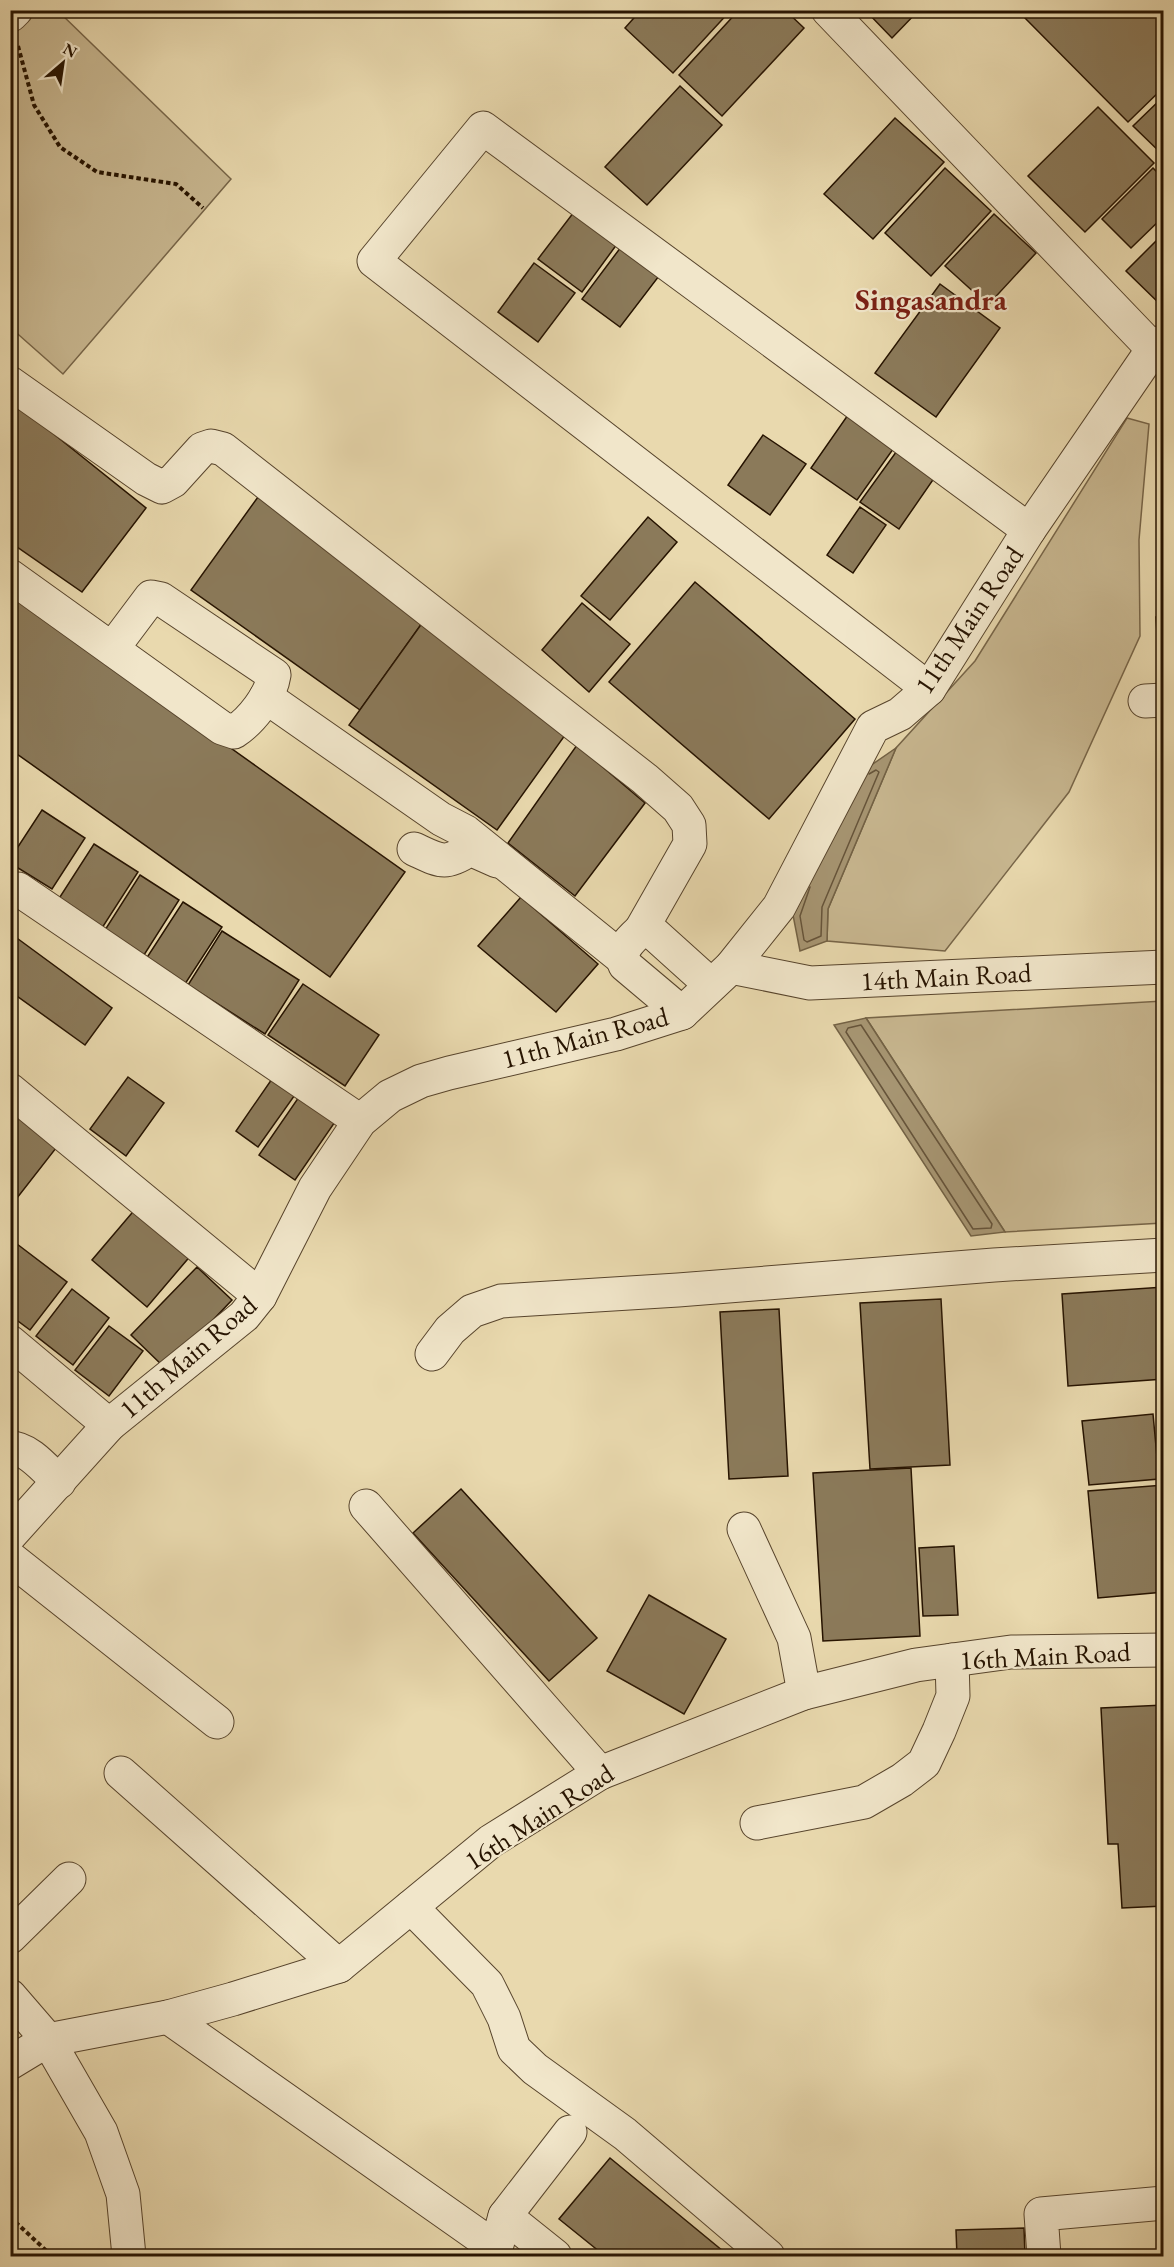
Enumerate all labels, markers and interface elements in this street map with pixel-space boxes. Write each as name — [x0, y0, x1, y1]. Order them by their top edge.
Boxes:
north arrow — [33, 33, 93, 93]
text: N — [59, 38, 81, 63]
district label: Singasandra — [855, 280, 1008, 319]
street label: 11th Main Road — [906, 539, 1031, 700]
street label: 14th Main Road — [860, 955, 1033, 998]
street label: 11th Main Road — [498, 998, 672, 1077]
street label: 11th Main Road — [112, 1287, 264, 1426]
street label: 16th Main Road — [959, 1634, 1132, 1677]
street label: 16th Main Road — [457, 1755, 620, 1878]

